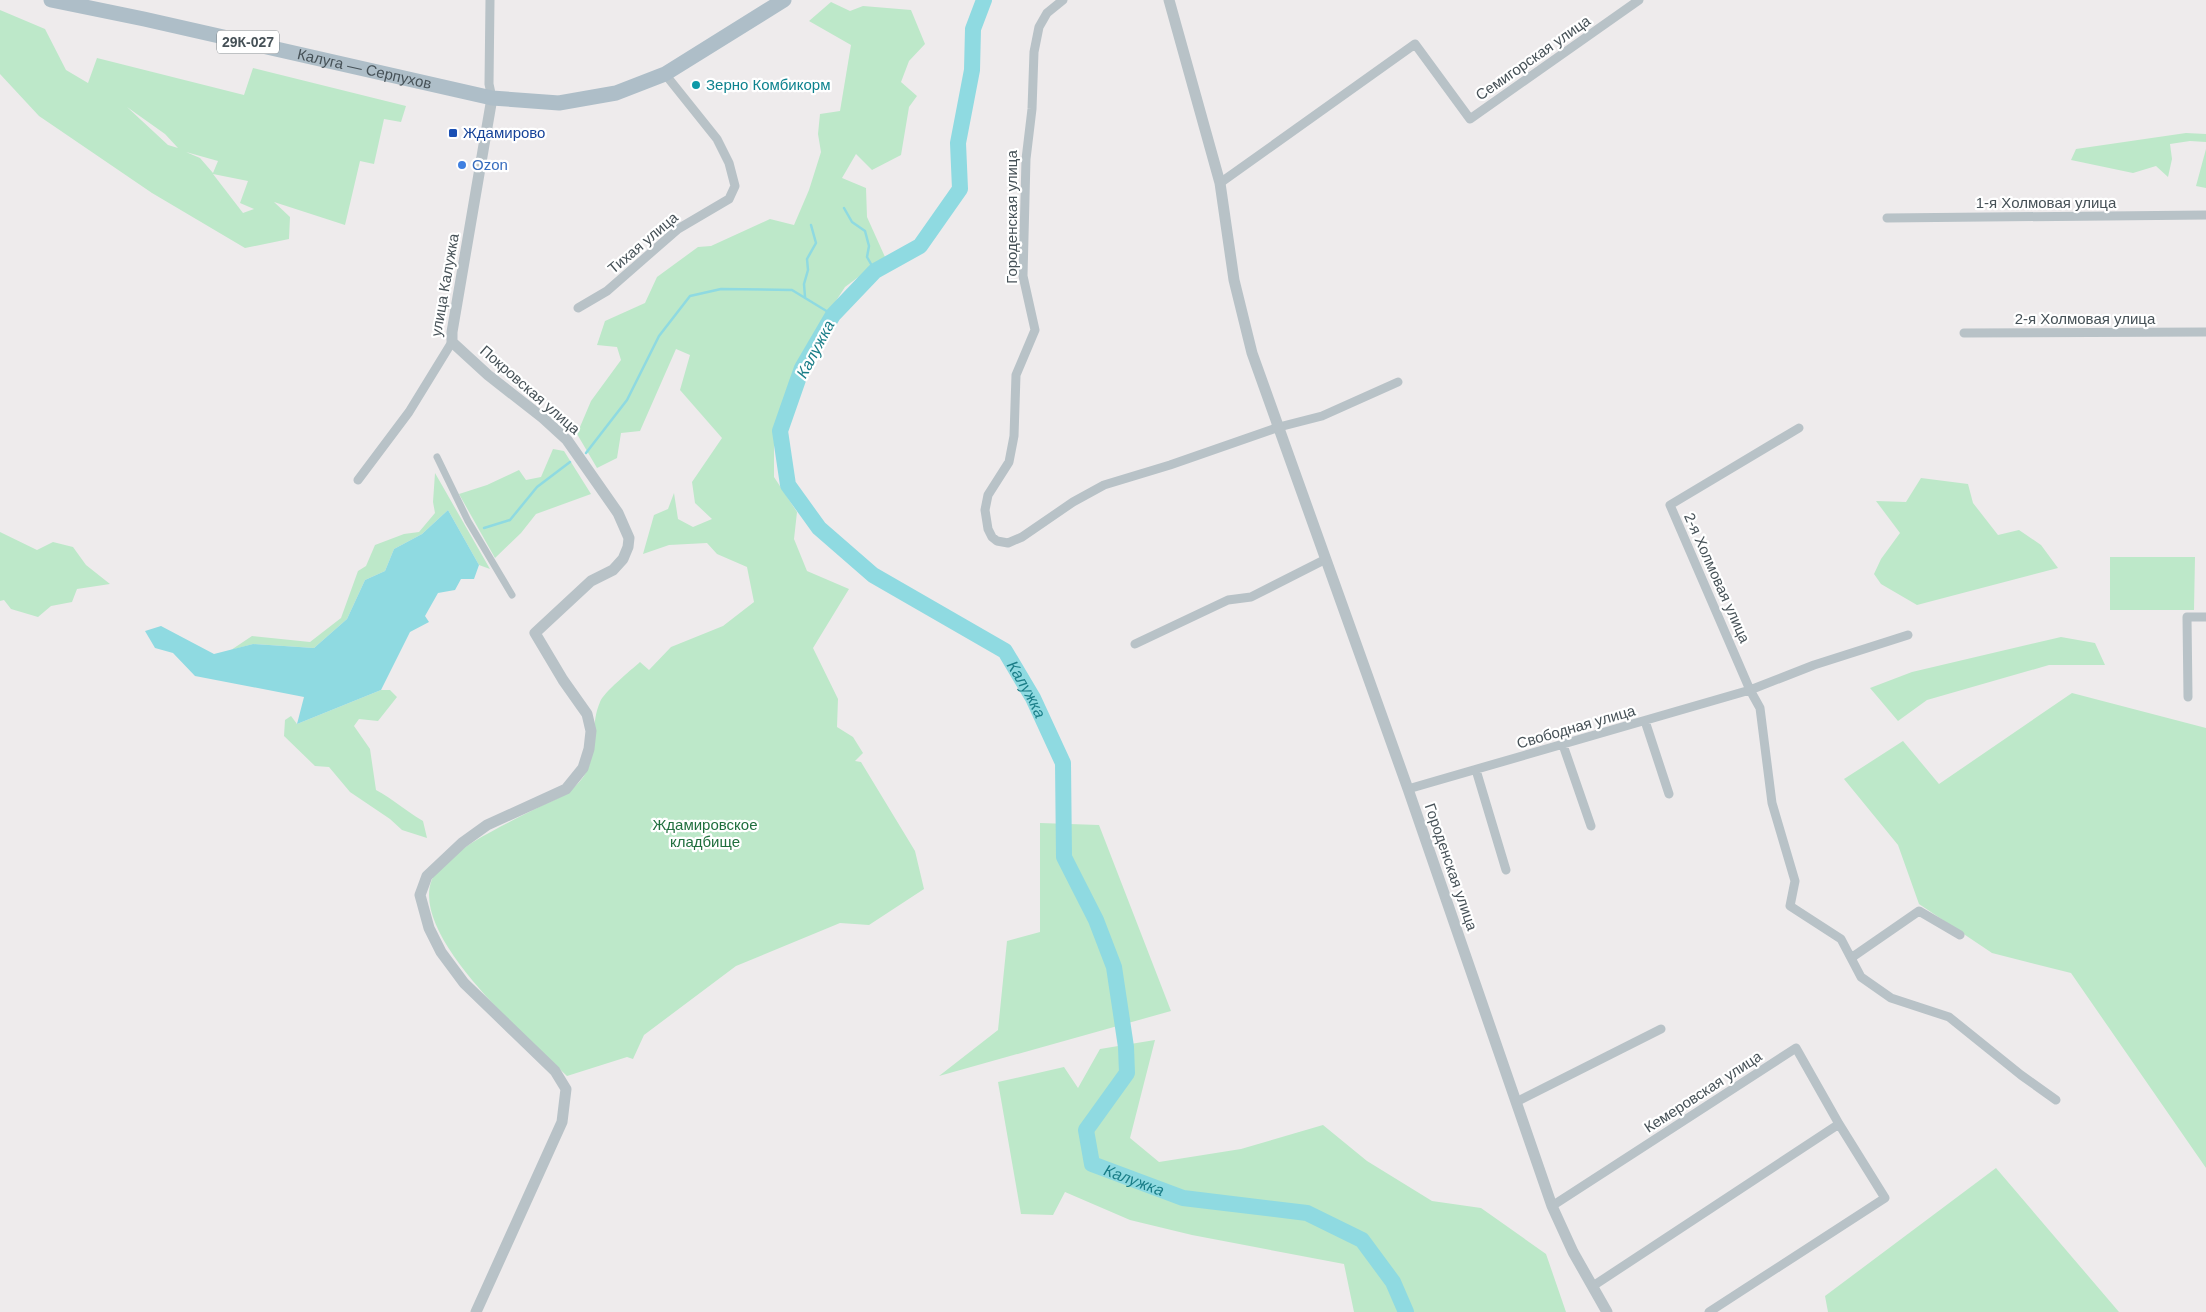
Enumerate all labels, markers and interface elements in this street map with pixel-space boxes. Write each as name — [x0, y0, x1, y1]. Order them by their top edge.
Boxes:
street label: Семигорская улица — [1472, 11, 1594, 104]
road number: 29К-027 — [217, 31, 279, 54]
street label: Калуга — Серпухов — [296, 45, 433, 92]
place label: Зерно Комбикорм — [706, 76, 830, 93]
marker: Зерно Комбикорм — [690, 79, 702, 91]
place label: Ждамирово — [463, 124, 545, 141]
marker: Ждамирово — [447, 127, 459, 139]
street label: Городенская улица — [1003, 150, 1020, 284]
place label: Ozon — [472, 156, 508, 173]
marker: Ozon — [456, 159, 468, 171]
street label: 1-я Холмовая улица — [1976, 194, 2117, 211]
street label: Тихая улица — [604, 208, 682, 277]
street label: улица Калужка — [427, 232, 462, 338]
street label: 2-я Холмовая улица — [2015, 310, 2156, 327]
water label: Калужка — [793, 318, 838, 381]
street label: Покровская улица — [477, 342, 584, 438]
street label: 2-я Холмовая улица — [1681, 510, 1754, 646]
water label: Калужка — [1004, 658, 1049, 721]
street label: Свободная улица — [1515, 701, 1638, 752]
street label: Городенская улица — [1422, 801, 1481, 933]
park label: Ждамировское кладбище — [652, 816, 758, 850]
street label: Кемеровская улица — [1641, 1047, 1765, 1136]
water label: Калужка — [1102, 1161, 1166, 1199]

